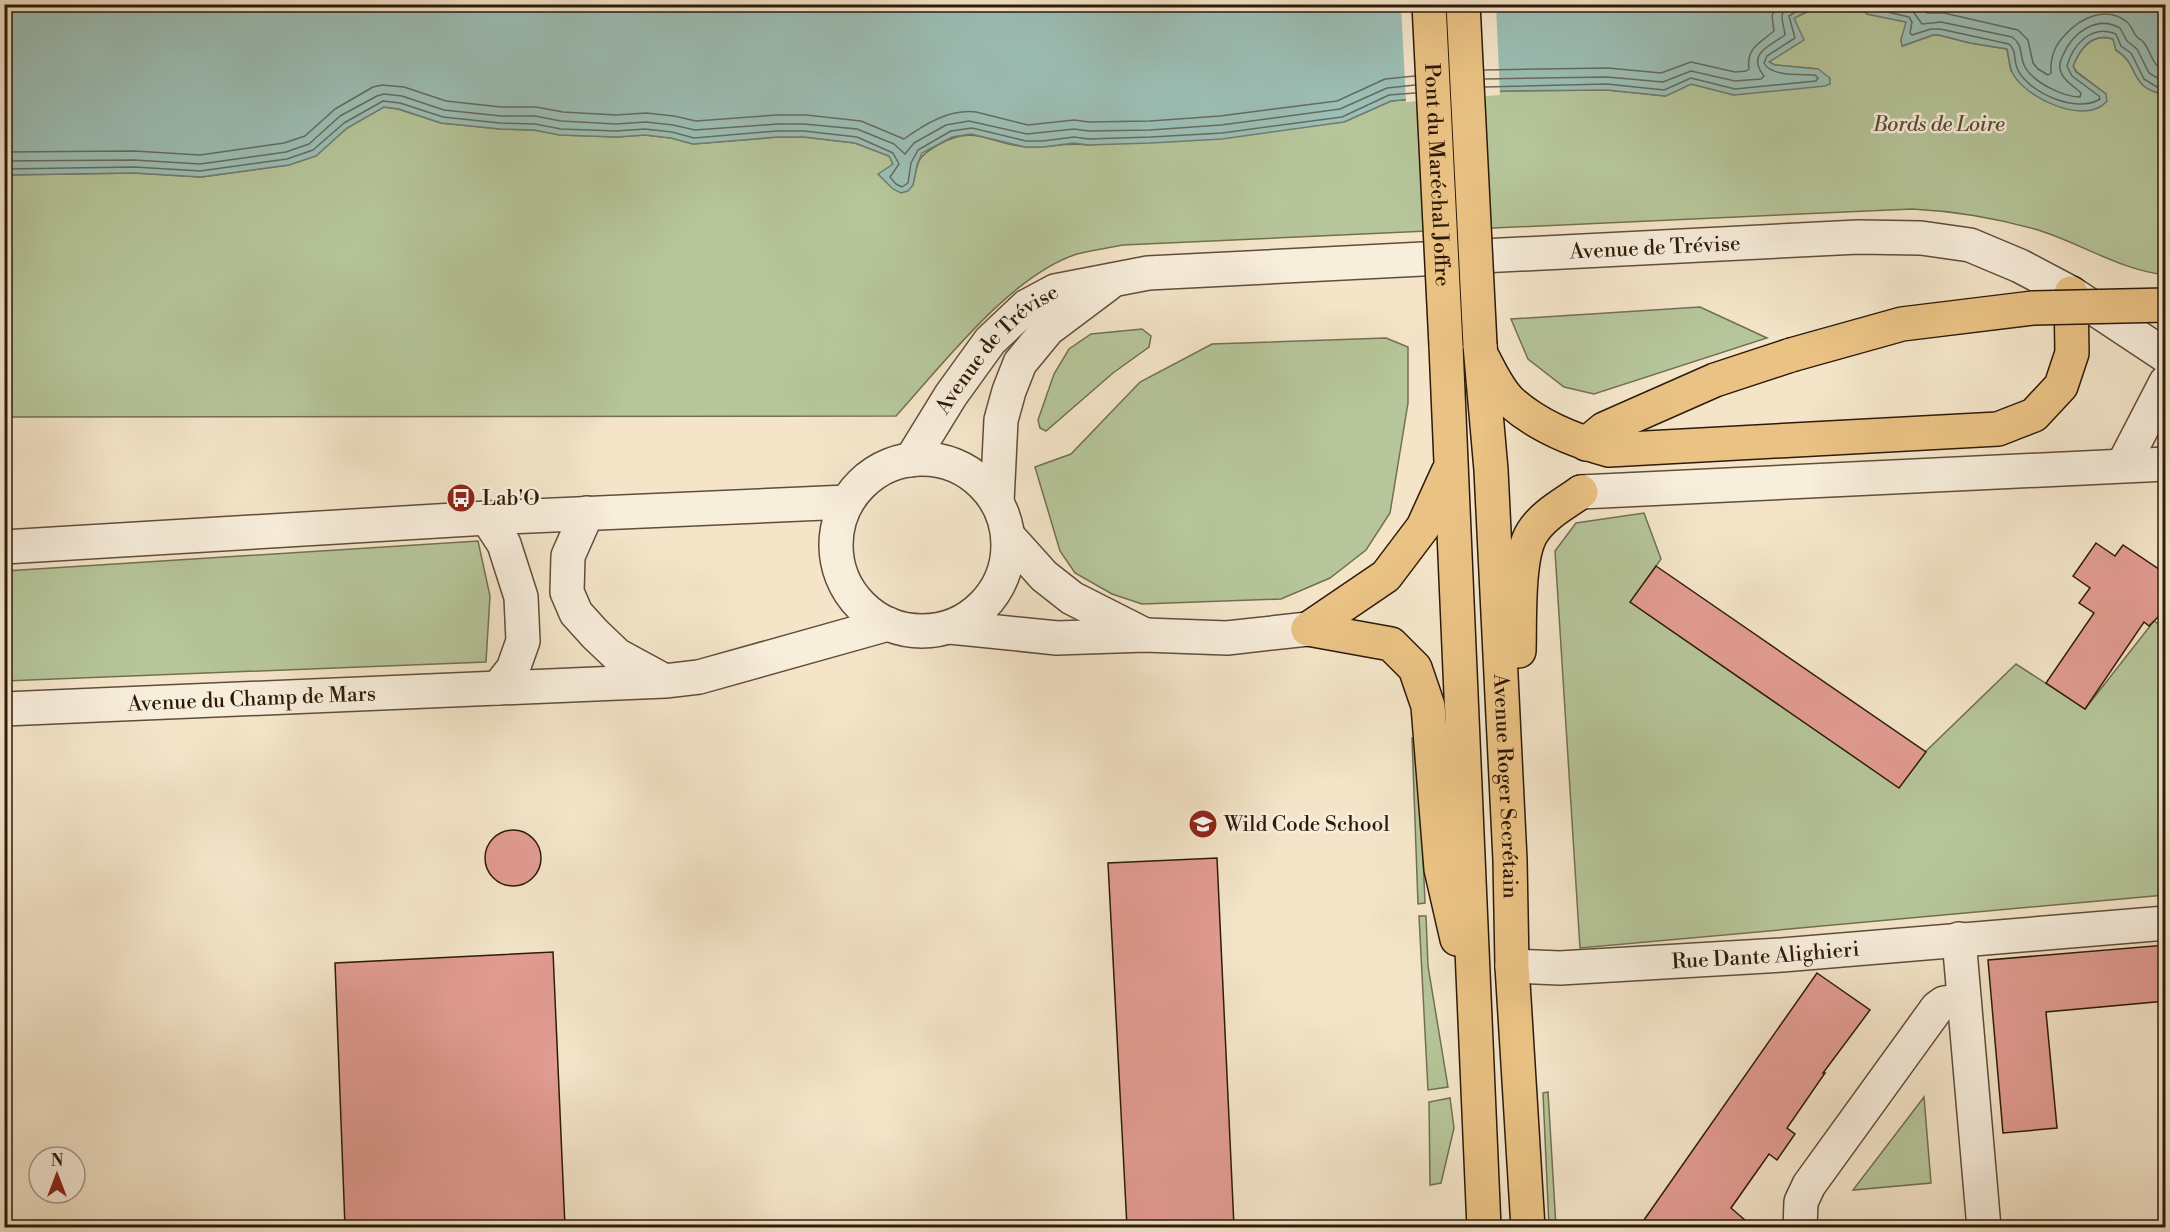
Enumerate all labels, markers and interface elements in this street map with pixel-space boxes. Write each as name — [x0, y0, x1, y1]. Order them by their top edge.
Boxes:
street label: Pont du Maréchal Joffre — [1418, 62, 1455, 287]
park label: Bords de Loire — [1872, 112, 2005, 138]
street label: Avenue de Trévise — [1568, 231, 1741, 266]
street label: Avenue de Trévise — [930, 280, 1063, 420]
bus stop icon: Lab'O — [445, 482, 477, 514]
place label: Lab'O — [482, 486, 540, 512]
street label: Avenue Roger Secrétain — [1487, 672, 1523, 899]
street label: Avenue du Champ de Mars — [126, 681, 377, 718]
school or university icon: Wild Code School — [1187, 808, 1219, 840]
place label: Wild Code School — [1223, 812, 1390, 838]
street label: Rue Dante Alighieri — [1671, 937, 1861, 975]
north arrow — [27, 1145, 87, 1205]
text: N — [51, 1151, 64, 1171]

